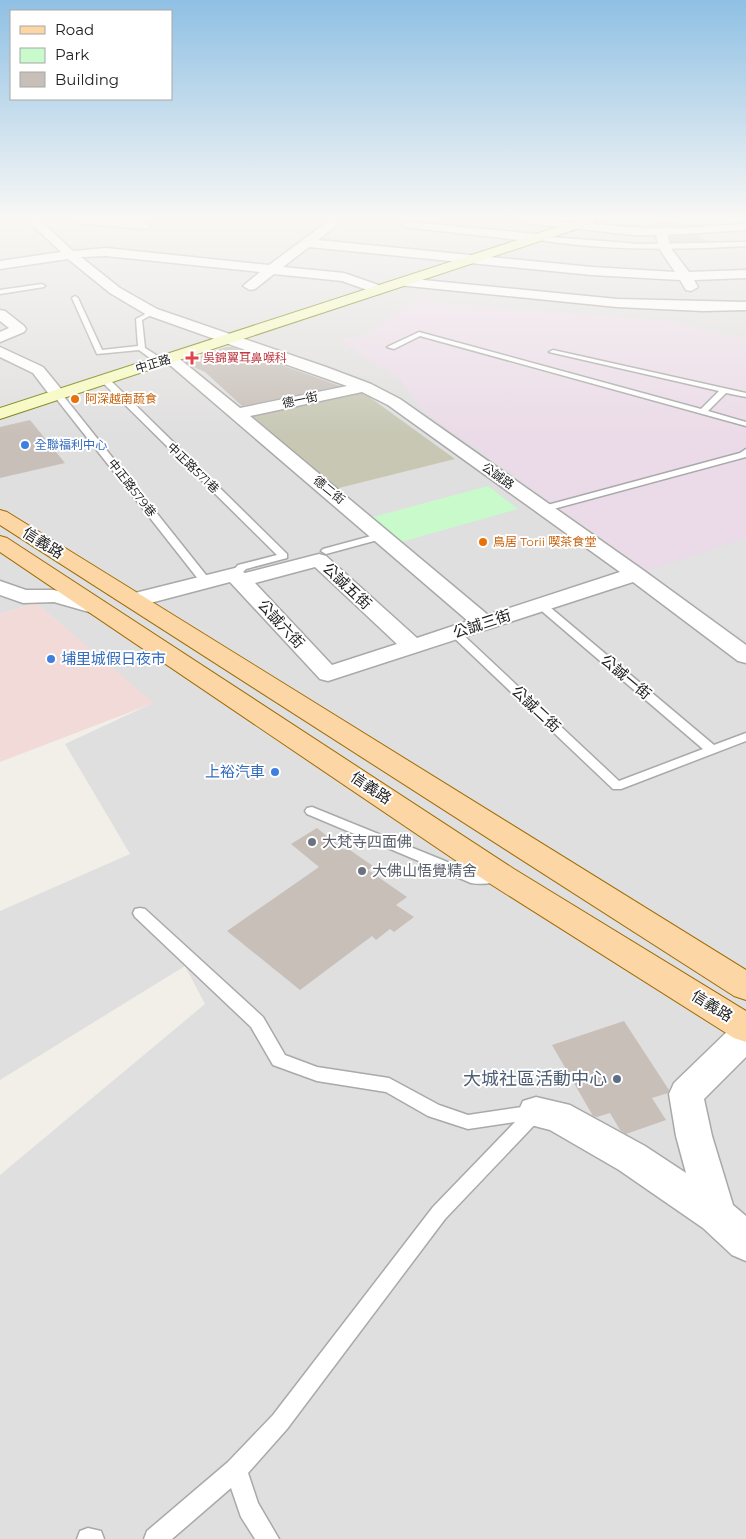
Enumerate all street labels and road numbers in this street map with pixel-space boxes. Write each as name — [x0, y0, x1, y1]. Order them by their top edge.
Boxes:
street label: 中正路 — [133, 351, 172, 376]
street label: 德一街 — [281, 388, 319, 411]
street label: 中正路571巷 — [164, 439, 222, 496]
street label: 中正路579巷 — [105, 456, 160, 520]
street label: 公誠路 — [479, 459, 517, 492]
street label: 德二街 — [311, 472, 348, 507]
street label: 信義路 — [19, 523, 67, 563]
street label: 公誠五街 — [319, 558, 376, 613]
street label: 公誠六街 — [254, 595, 309, 652]
street label: 公誠三街 — [450, 605, 513, 642]
street label: 公誠一街 — [597, 650, 655, 703]
street label: 公誠二街 — [508, 681, 565, 736]
street label: 信義路 — [347, 767, 395, 808]
street label: 信義路 — [688, 986, 736, 1026]

